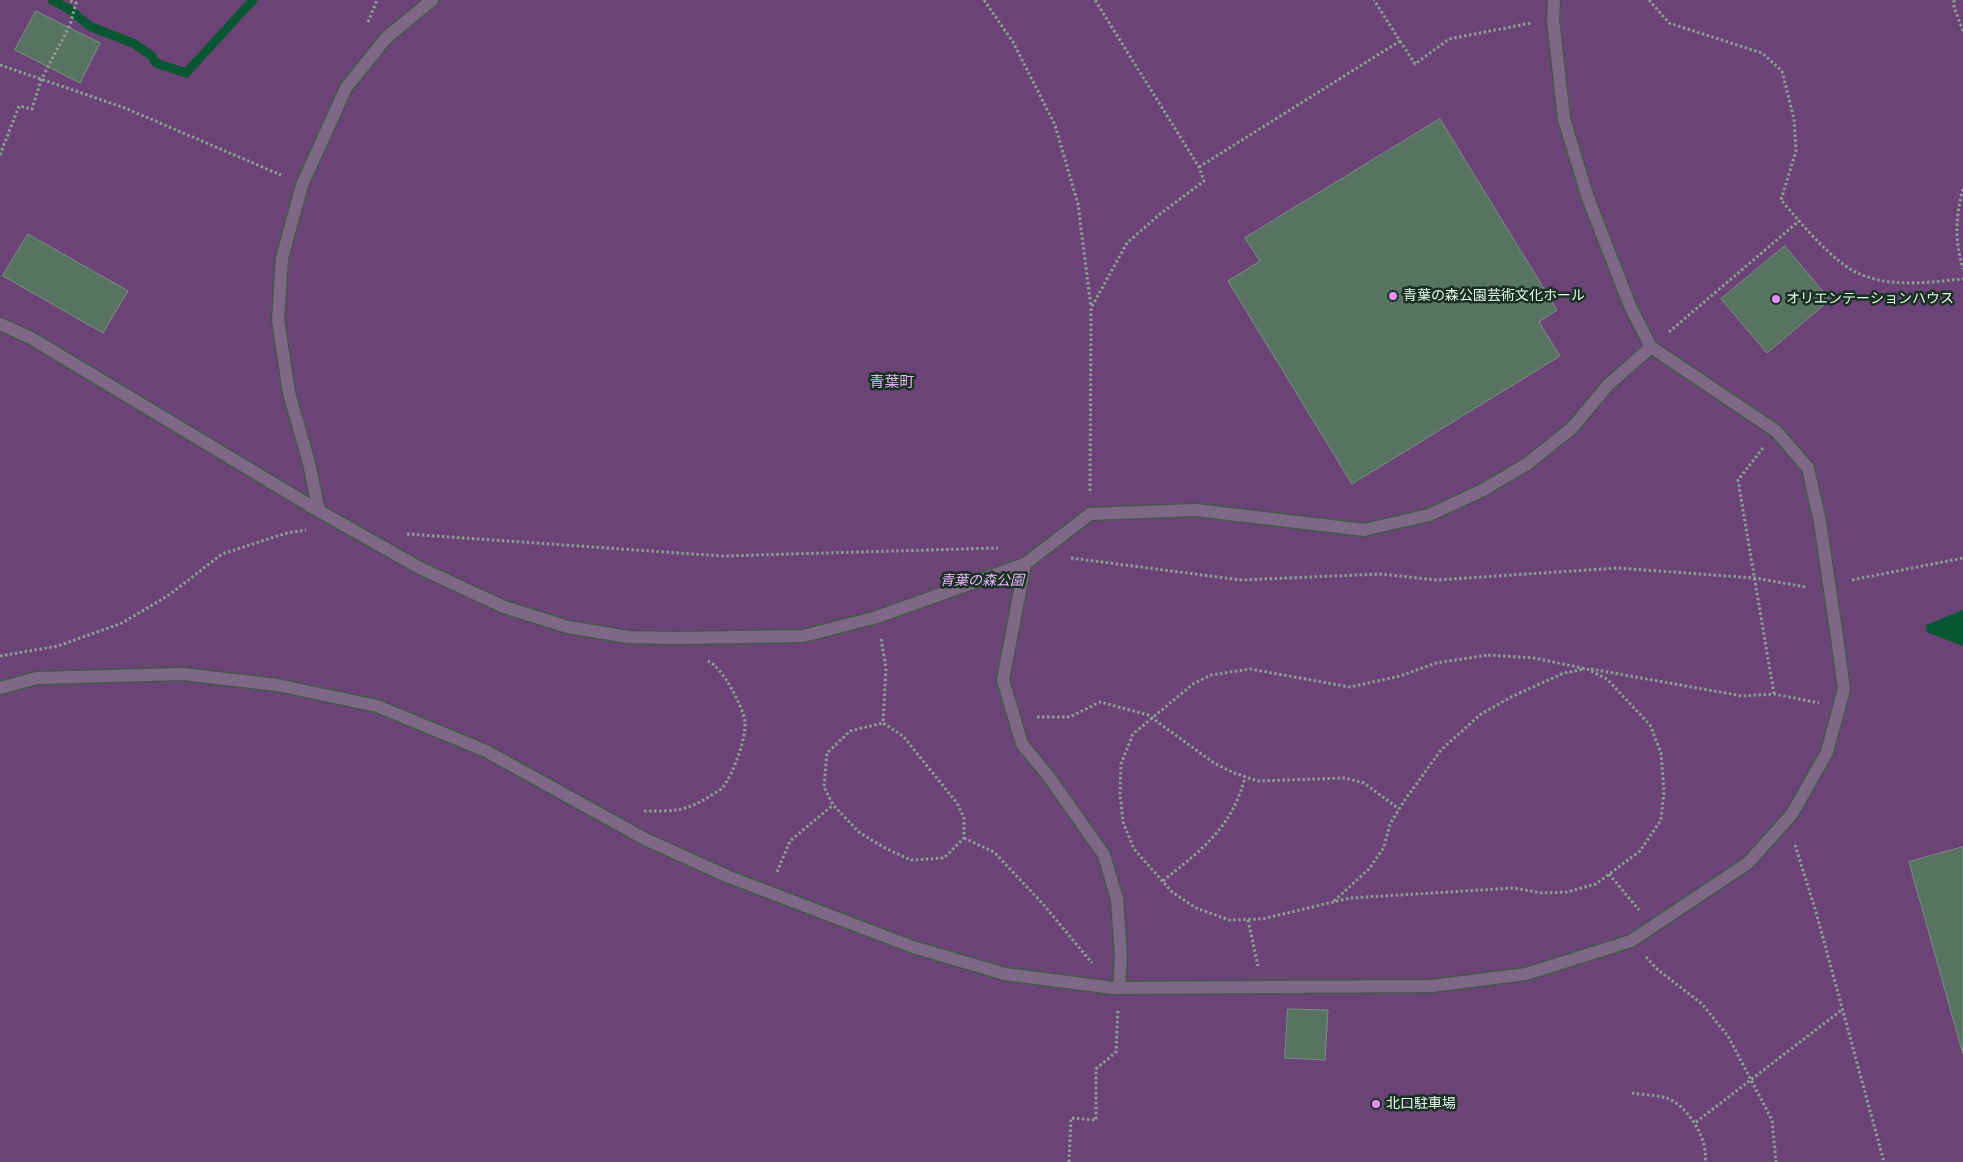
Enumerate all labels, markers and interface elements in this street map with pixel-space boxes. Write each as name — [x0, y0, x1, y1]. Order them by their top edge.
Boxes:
place label: 青葉の森公園芸術文化ホール — [1403, 288, 1585, 304]
marker: 青葉の森公園芸術文化ホール — [1387, 290, 1399, 302]
place label: オリエンテーションハウス — [1786, 291, 1954, 307]
marker: オリエンテーションハウス — [1770, 293, 1782, 305]
district label: 青葉町 — [870, 373, 914, 391]
park label: 青葉の森公園 — [940, 573, 1024, 589]
place label: 北口駐車場 — [1386, 1096, 1456, 1112]
marker: 北口駐車場 — [1370, 1098, 1382, 1110]

